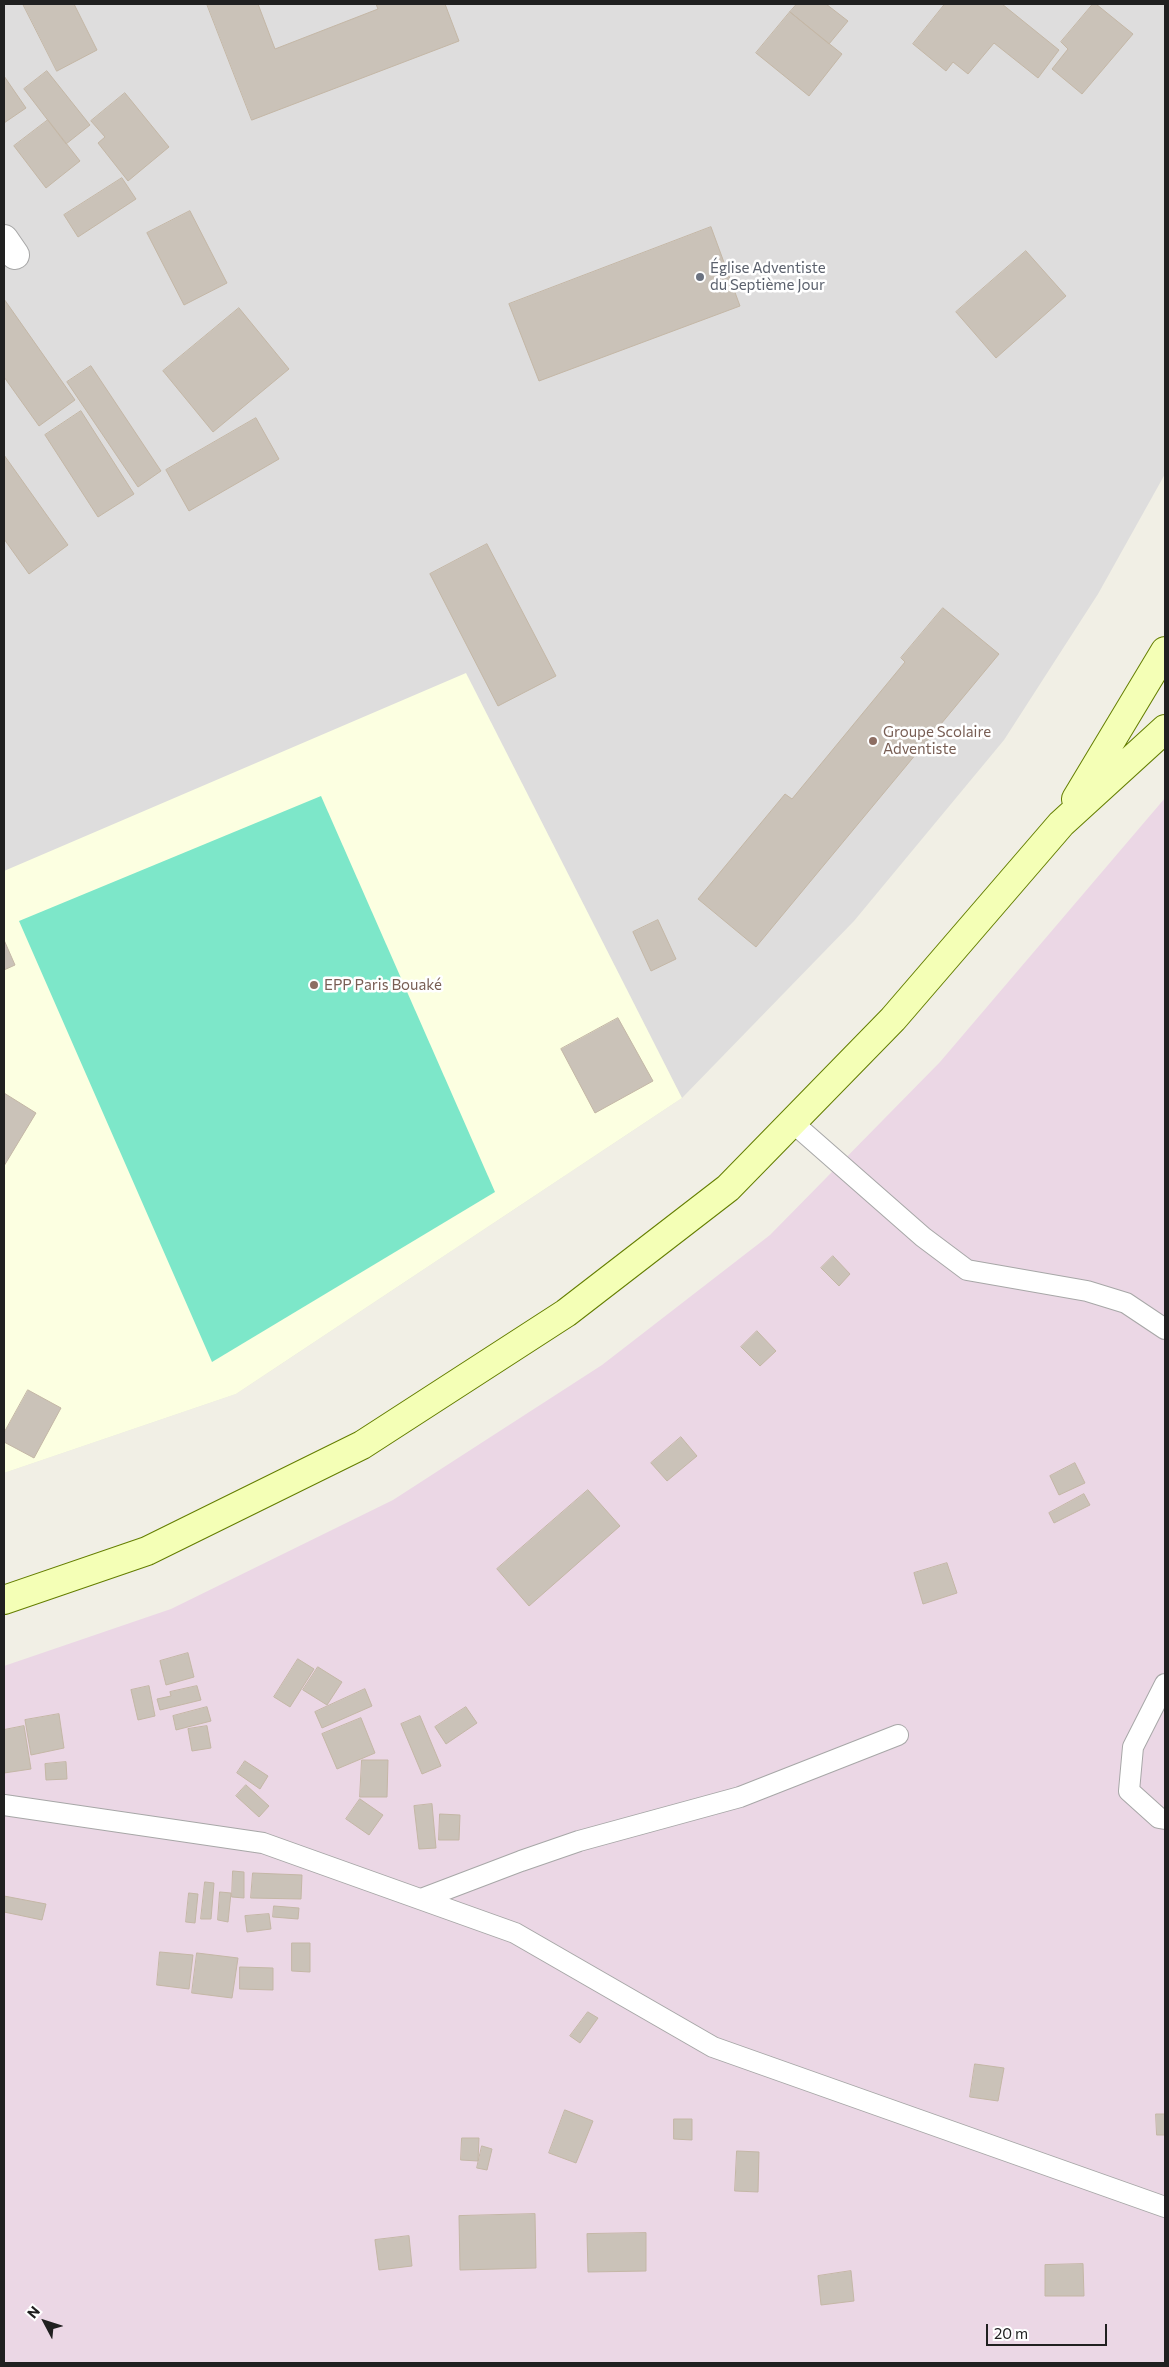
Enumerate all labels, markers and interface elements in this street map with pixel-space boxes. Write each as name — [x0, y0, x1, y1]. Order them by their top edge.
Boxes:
place label: Église Adventiste du Septième Jour — [710, 259, 826, 294]
marker: Église Adventiste du Septième Jour — [694, 271, 706, 283]
place label: Groupe Scolaire Adventiste — [883, 723, 991, 758]
marker: Groupe Scolaire Adventiste — [867, 735, 879, 747]
place label: EPP Paris Bouaké — [324, 976, 442, 994]
marker: EPP Paris Bouaké — [308, 979, 320, 991]
north arrow — [20, 2297, 70, 2347]
text: N — [23, 2303, 43, 2322]
scale bar — [989, 2314, 1110, 2346]
text: 20 m — [994, 2324, 1028, 2342]

